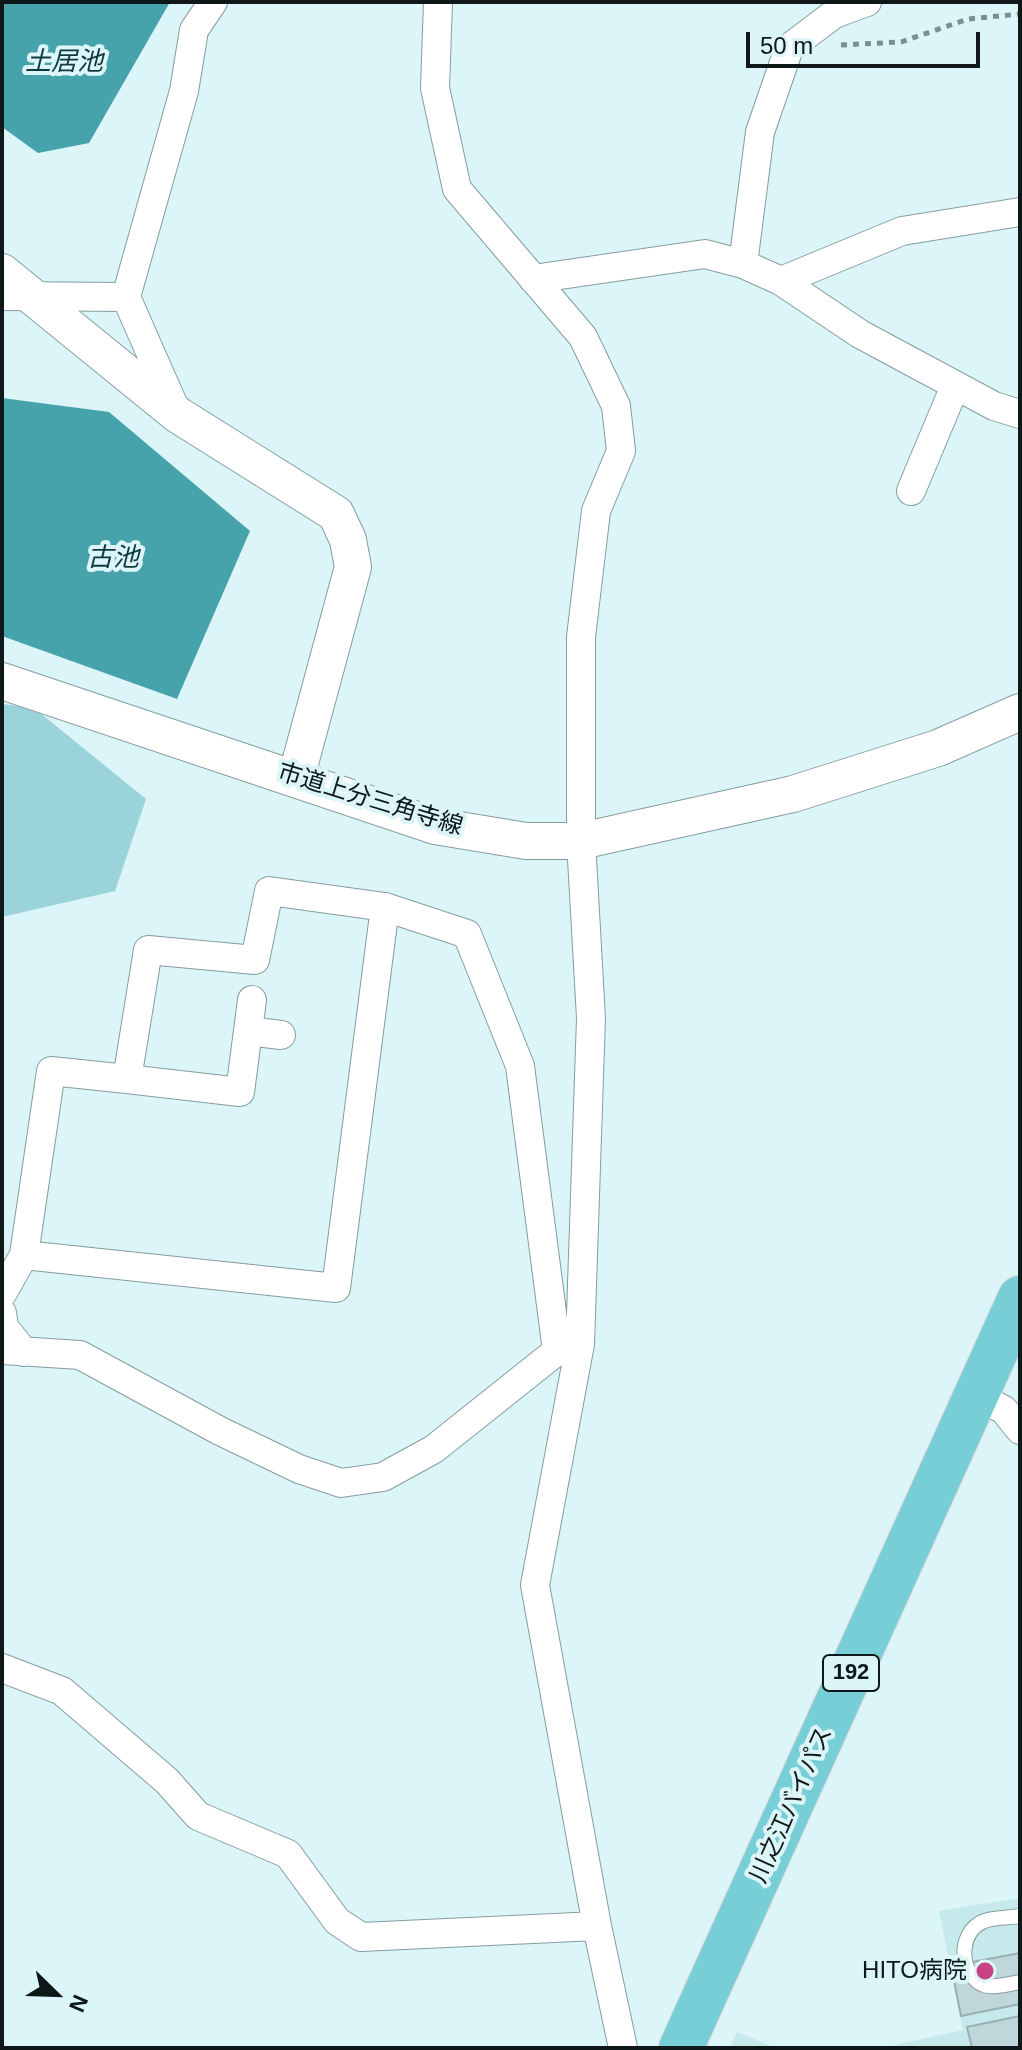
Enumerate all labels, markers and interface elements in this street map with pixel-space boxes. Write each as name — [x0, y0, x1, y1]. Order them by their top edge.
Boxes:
scale bar — [750, 16, 984, 66]
text: 50 m — [760, 32, 813, 59]
water label: 土居池 — [25, 47, 103, 79]
water label: 古池 — [87, 543, 139, 575]
street label: 市道上分三角寺線 — [274, 758, 466, 842]
road number: 192 — [823, 1655, 879, 1691]
street label: 川之江バイパス — [745, 1722, 839, 1888]
north arrow — [16, 1954, 96, 2034]
place label: HITO病院 — [862, 1957, 967, 1985]
marker: HITO病院 — [974, 1960, 996, 1982]
text: N — [64, 1991, 93, 2016]

